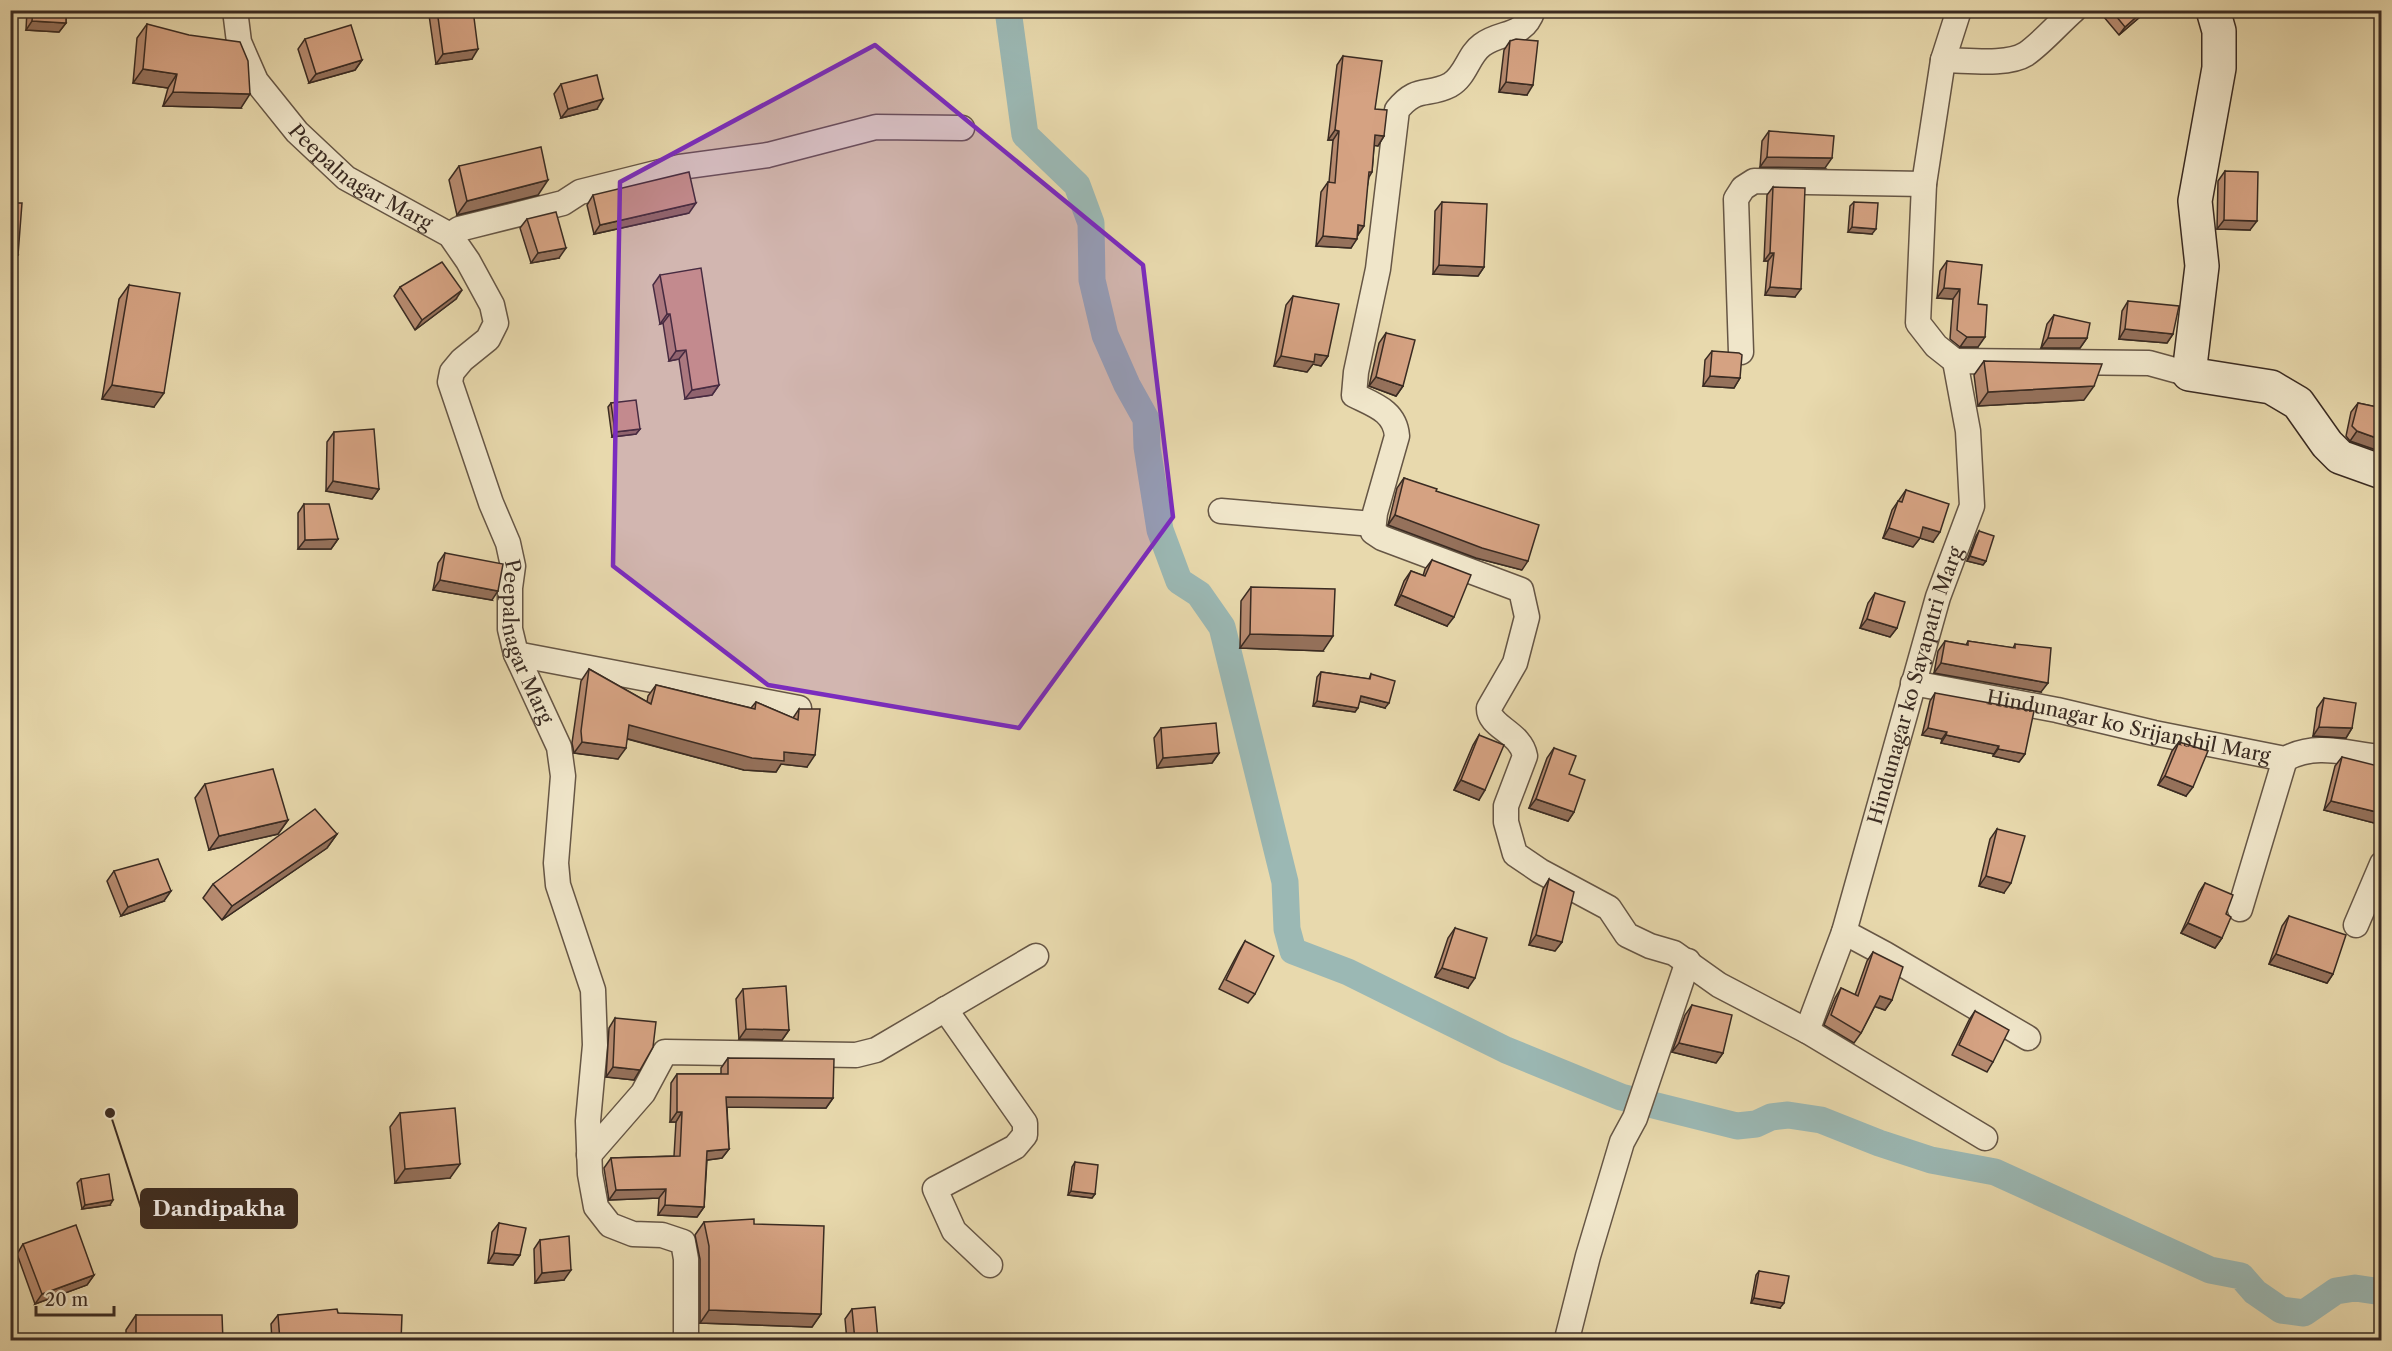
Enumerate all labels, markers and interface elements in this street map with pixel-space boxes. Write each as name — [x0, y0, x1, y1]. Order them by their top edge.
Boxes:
street label: Peepalnagar Marg — [283, 119, 437, 235]
street label: Hindunagar ko Sayapatri Marg — [1863, 543, 1968, 827]
street label: Peepalnagar Marg — [497, 557, 559, 728]
street label: Hindunagar ko Srijanshil Marg — [1985, 685, 2273, 768]
callout: Dandipakha — [141, 1189, 297, 1228]
text: Dandipakha — [153, 1196, 286, 1221]
scale bar — [36, 1279, 114, 1317]
text: 20 m — [45, 1289, 89, 1311]

